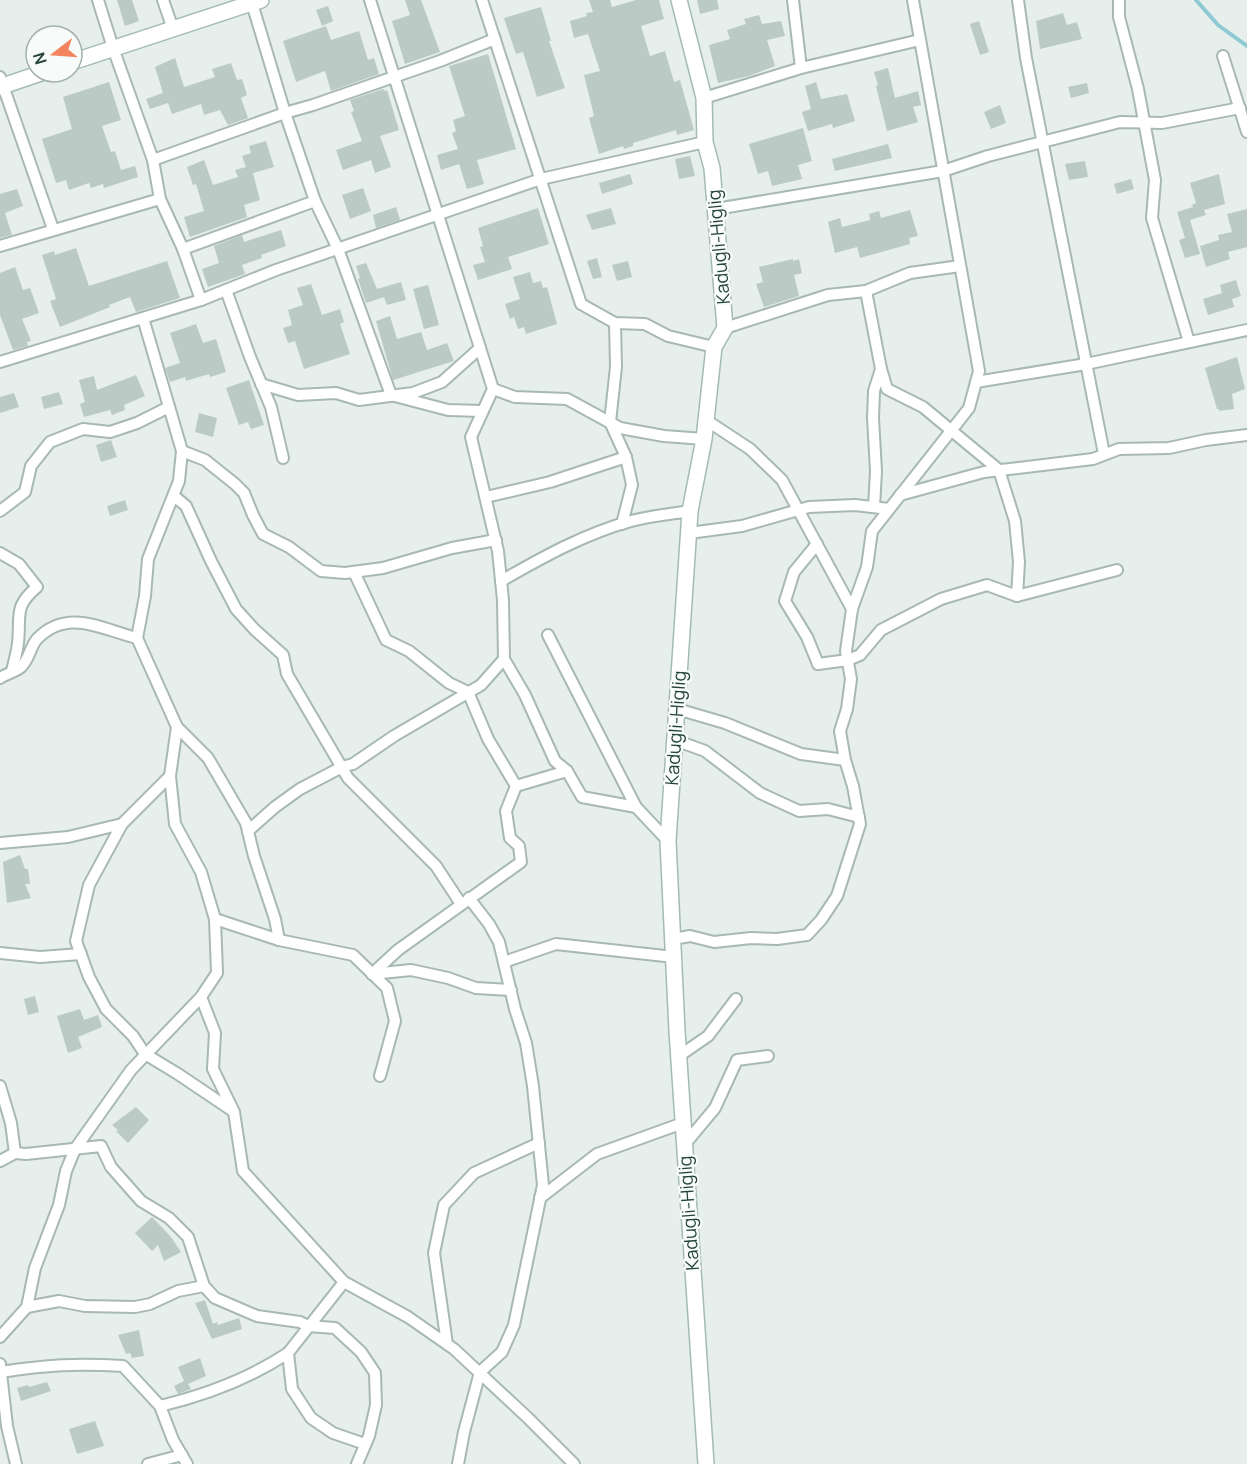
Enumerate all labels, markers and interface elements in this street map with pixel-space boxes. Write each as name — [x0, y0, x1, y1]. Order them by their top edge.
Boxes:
north arrow — [24, 24, 84, 84]
text: N — [27, 50, 52, 67]
street label: Kadugli-Higlig — [701, 189, 735, 305]
street label: Kadugli-Higlig — [659, 670, 691, 786]
street label: Kadugli-Higlig — [672, 1155, 704, 1271]

